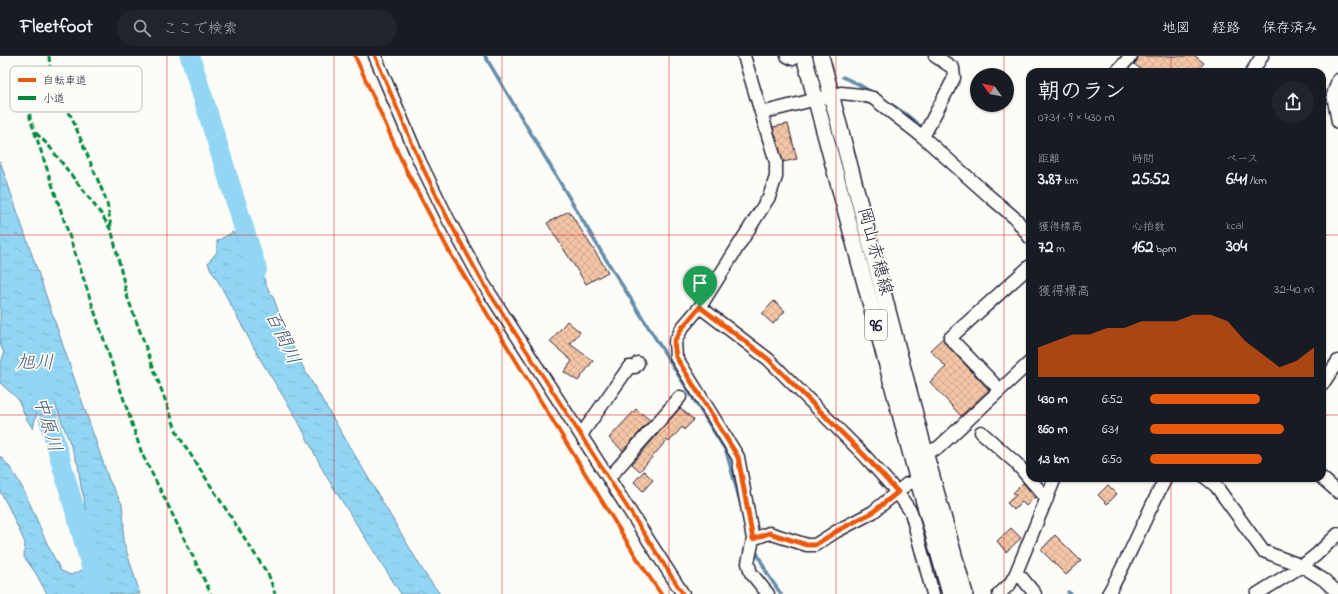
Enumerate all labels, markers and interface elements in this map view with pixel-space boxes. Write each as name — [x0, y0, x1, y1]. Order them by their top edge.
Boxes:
search box — [117, 10, 397, 46]
text: Fleetfoot — [20, 14, 93, 41]
icon: search — [131, 17, 153, 39]
text: ここで検索 — [163, 18, 238, 40]
text: 地図 — [1162, 18, 1190, 39]
text: 経路 — [1212, 18, 1240, 39]
text: 保存済み — [1262, 18, 1318, 39]
legend — [10, 66, 142, 112]
north arrow — [970, 68, 1014, 112]
map controls — [970, 68, 1014, 112]
text: 自転車道 — [43, 73, 87, 89]
text: 朝のラン — [1038, 77, 1126, 109]
button: share — [1272, 81, 1314, 123]
text: 小道 — [43, 91, 65, 107]
text: 07:31 · 9 × 430 m — [1038, 108, 1114, 127]
text: 距離 — [1038, 151, 1060, 167]
text: 時間 — [1132, 151, 1154, 167]
text: ペース — [1226, 151, 1258, 167]
text: 3.87 — [1038, 167, 1062, 192]
text: 25:52 — [1132, 167, 1170, 192]
text: 6:41 — [1226, 167, 1247, 192]
text: km — [1062, 173, 1078, 189]
text: /km — [1247, 173, 1267, 189]
street label: 岡山赤穂線 — [850, 205, 898, 298]
text: kcal — [1226, 218, 1244, 234]
text: 獲得標高 — [1038, 219, 1082, 235]
text: 心拍数 — [1132, 219, 1165, 235]
text: 304 — [1226, 234, 1247, 259]
text: 72 — [1038, 235, 1053, 260]
text: 162 — [1132, 235, 1153, 260]
text: m — [1053, 241, 1065, 257]
text: bpm — [1153, 241, 1176, 257]
pin — [683, 266, 717, 307]
icon: arrive — [689, 272, 711, 294]
text: 32–40 m — [1274, 280, 1314, 299]
text: 獲得標高 — [1038, 282, 1090, 301]
water label: 百間川 — [257, 307, 306, 370]
road number: 96 — [865, 310, 887, 340]
water label: 旭川 — [16, 350, 54, 377]
text: 430 m — [1038, 390, 1068, 409]
text: 6:52 — [1102, 390, 1123, 409]
water label: 中原川 — [26, 394, 67, 456]
text: 860 m — [1038, 420, 1068, 439]
text: 6:31 — [1102, 420, 1118, 439]
text: 1.3 km — [1038, 450, 1069, 469]
text: 6:50 — [1102, 450, 1122, 469]

